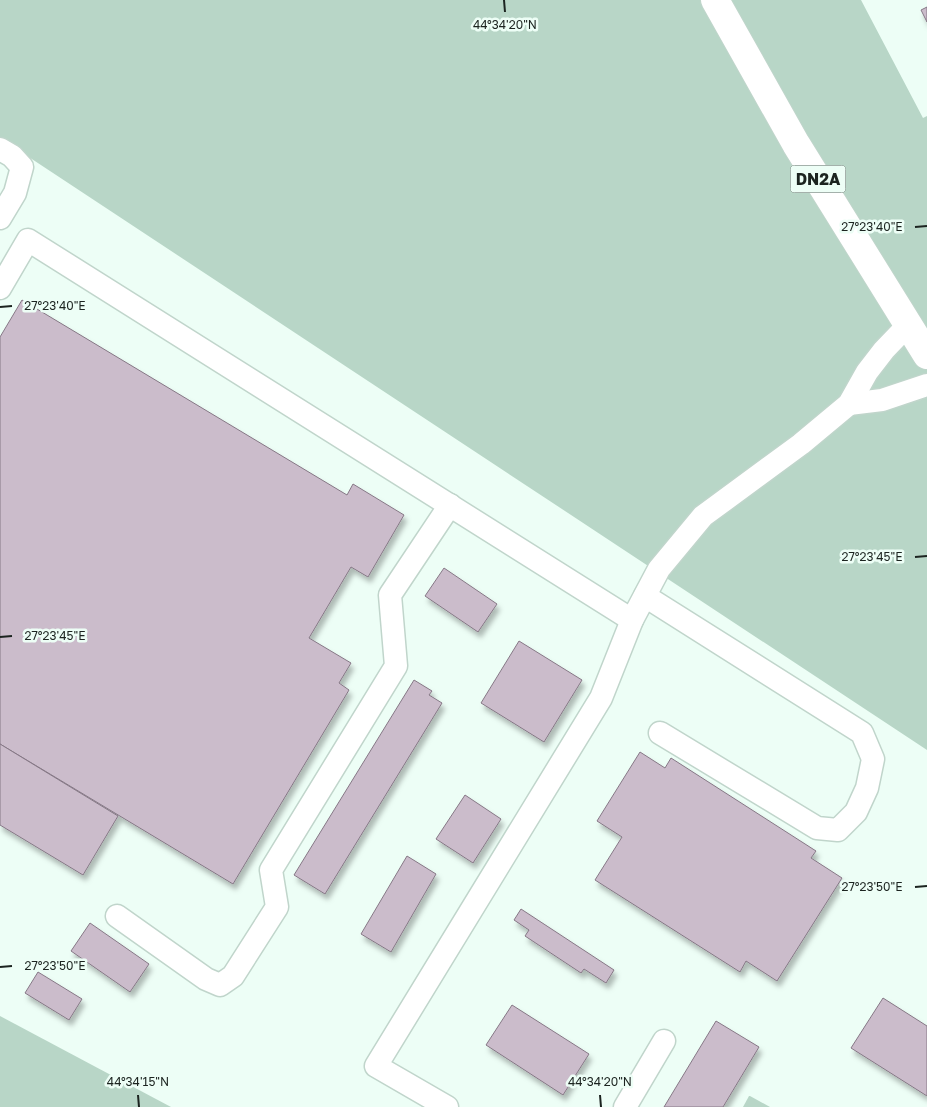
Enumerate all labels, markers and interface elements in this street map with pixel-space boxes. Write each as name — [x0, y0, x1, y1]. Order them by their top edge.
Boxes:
text: 44°34'20"N — [473, 17, 537, 32]
road number: DN2A — [790, 165, 846, 192]
text: 27°23'40"E — [841, 219, 903, 234]
text: 27°23'40"E — [24, 298, 86, 313]
text: 27°23'45"E — [842, 549, 902, 564]
text: 27°23'45"E — [25, 628, 85, 643]
text: 27°23'50"E — [841, 879, 903, 894]
text: 27°23'50"E — [24, 958, 86, 973]
text: 44°34'15"N — [107, 1074, 169, 1089]
text: 44°34'20"N — [568, 1074, 632, 1089]

